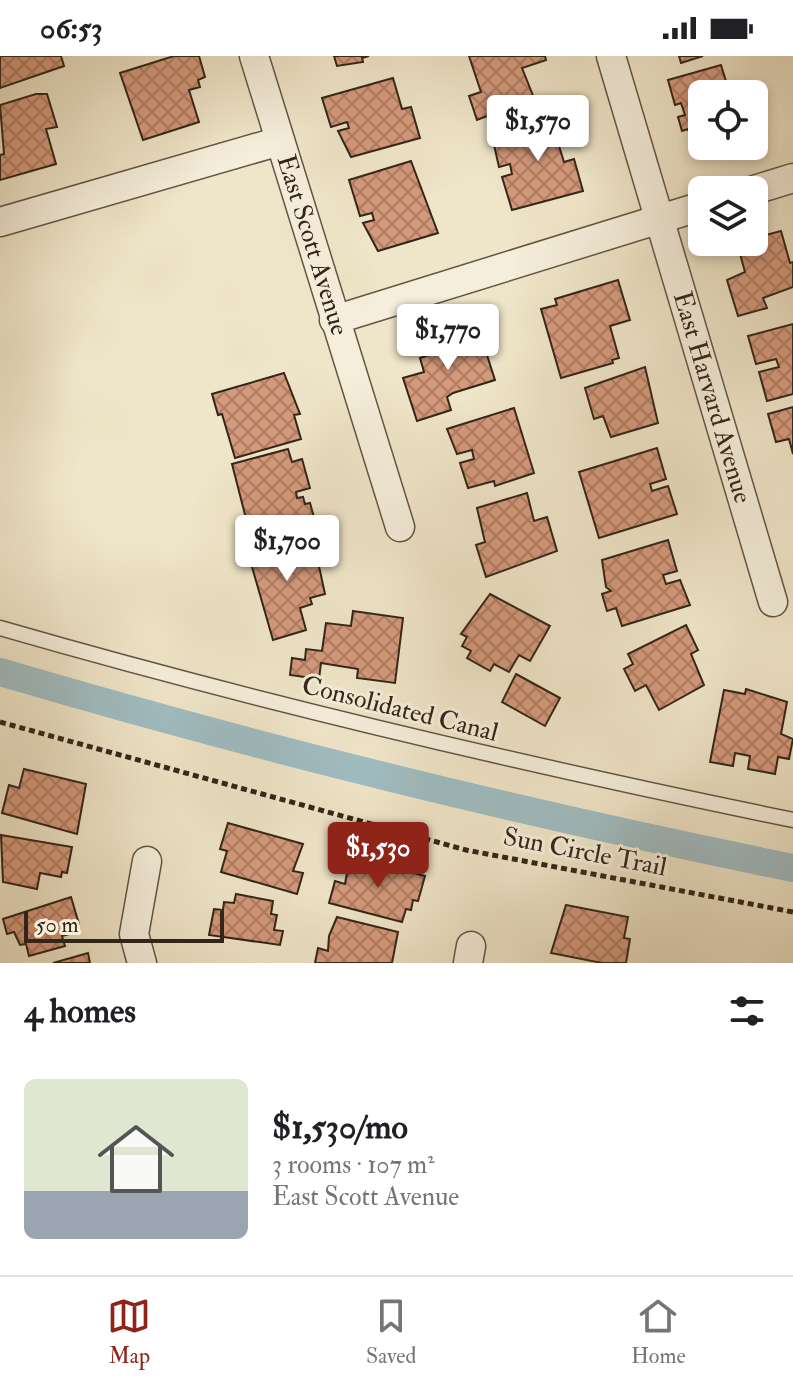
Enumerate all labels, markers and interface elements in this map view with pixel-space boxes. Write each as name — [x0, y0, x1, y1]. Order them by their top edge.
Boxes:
text: 06:53 — [40, 10, 103, 47]
map controls — [688, 80, 768, 256]
button: locate — [688, 80, 768, 160]
pin: $1,570 — [473, 95, 603, 163]
text: $1,570 — [505, 105, 571, 137]
street label: East Scott Avenue — [270, 151, 356, 339]
button: layers — [688, 176, 768, 256]
street label: East Harvard Avenue — [666, 288, 759, 507]
pin: $1,770 — [383, 304, 513, 372]
text: $1,770 — [415, 314, 481, 346]
pin: $1,700 — [222, 515, 352, 583]
text: $1,700 — [253, 525, 321, 557]
street label: Consolidated Canal — [299, 669, 502, 749]
street label: Sun Circle Trail — [501, 820, 670, 884]
pin: $1,530 — [313, 822, 443, 890]
text: $1,530 — [346, 832, 410, 864]
scale bar — [24, 907, 224, 943]
text: 50 m — [36, 911, 78, 939]
icon: filters — [725, 989, 769, 1033]
text: 4 homes — [24, 990, 136, 1033]
text: $1,530/mo — [272, 1106, 408, 1149]
icon: home — [88, 1111, 184, 1207]
text: 3 rooms · 107 m² — [272, 1149, 435, 1181]
text: East Scott Avenue — [272, 1181, 459, 1213]
tab: Map — [107, 1294, 151, 1370]
tab: Saved — [366, 1294, 416, 1370]
tab: Home — [631, 1294, 686, 1370]

